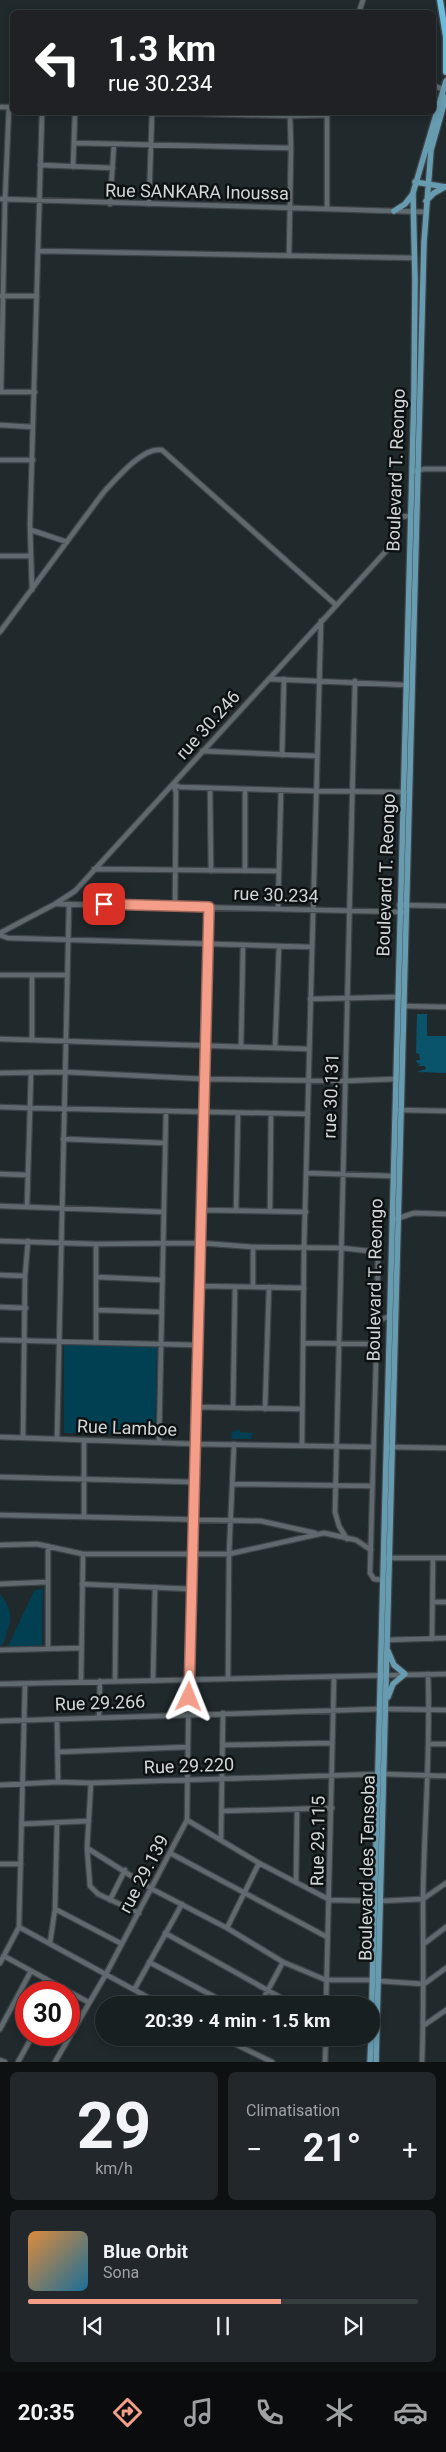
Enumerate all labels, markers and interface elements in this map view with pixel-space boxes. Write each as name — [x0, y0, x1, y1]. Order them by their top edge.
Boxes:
text: 1.3 km — [108, 29, 216, 70]
icon: left — [25, 30, 90, 95]
text: rue 30.234 — [108, 71, 212, 96]
street label: Rue SANKARA Inoussa — [105, 179, 289, 204]
street label: Boulevard T. Reongo — [382, 388, 409, 552]
street label: rue 30.246 — [171, 686, 244, 763]
street label: Boulevard T. Reongo — [372, 793, 399, 957]
pin — [83, 883, 125, 925]
street label: rue 30.234 — [233, 883, 319, 906]
icon: arrive — [90, 890, 118, 918]
street label: rue 30.131 — [319, 1053, 342, 1139]
street label: Boulevard T. Reongo — [363, 1198, 386, 1362]
street label: Rue Lamboe — [77, 1415, 177, 1440]
position arrow — [162, 1670, 214, 1722]
street label: Rue 29.266 — [54, 1690, 146, 1715]
street label: Rue 29.220 — [143, 1753, 235, 1778]
street label: Boulevard des Tensoba — [354, 1775, 379, 1961]
street label: Rue 29.115 — [306, 1796, 329, 1886]
street label: rue 29.139 — [114, 1831, 173, 1916]
speed limit sign: 30 — [15, 1981, 80, 2046]
text: 20:39 · 4 min · 1.5 km — [145, 2009, 330, 2032]
text: 29 — [77, 2088, 151, 2164]
text: Climatisation — [246, 2101, 340, 2120]
text: 21° — [303, 2126, 361, 2170]
text: − — [246, 2133, 262, 2166]
text: + — [402, 2133, 418, 2166]
text: km/h — [95, 2159, 133, 2178]
text: Blue Orbit — [103, 2240, 188, 2263]
text: Sona — [103, 2263, 139, 2282]
icon: previous — [79, 2312, 107, 2340]
icon: pause — [209, 2312, 237, 2340]
icon: next — [339, 2312, 367, 2340]
icon: directions — [110, 2395, 145, 2430]
icon: music — [181, 2395, 216, 2430]
icon: phone — [252, 2395, 287, 2430]
icon: climate — [322, 2395, 357, 2430]
icon: car — [393, 2395, 428, 2430]
text: 20:35 — [18, 2400, 75, 2425]

